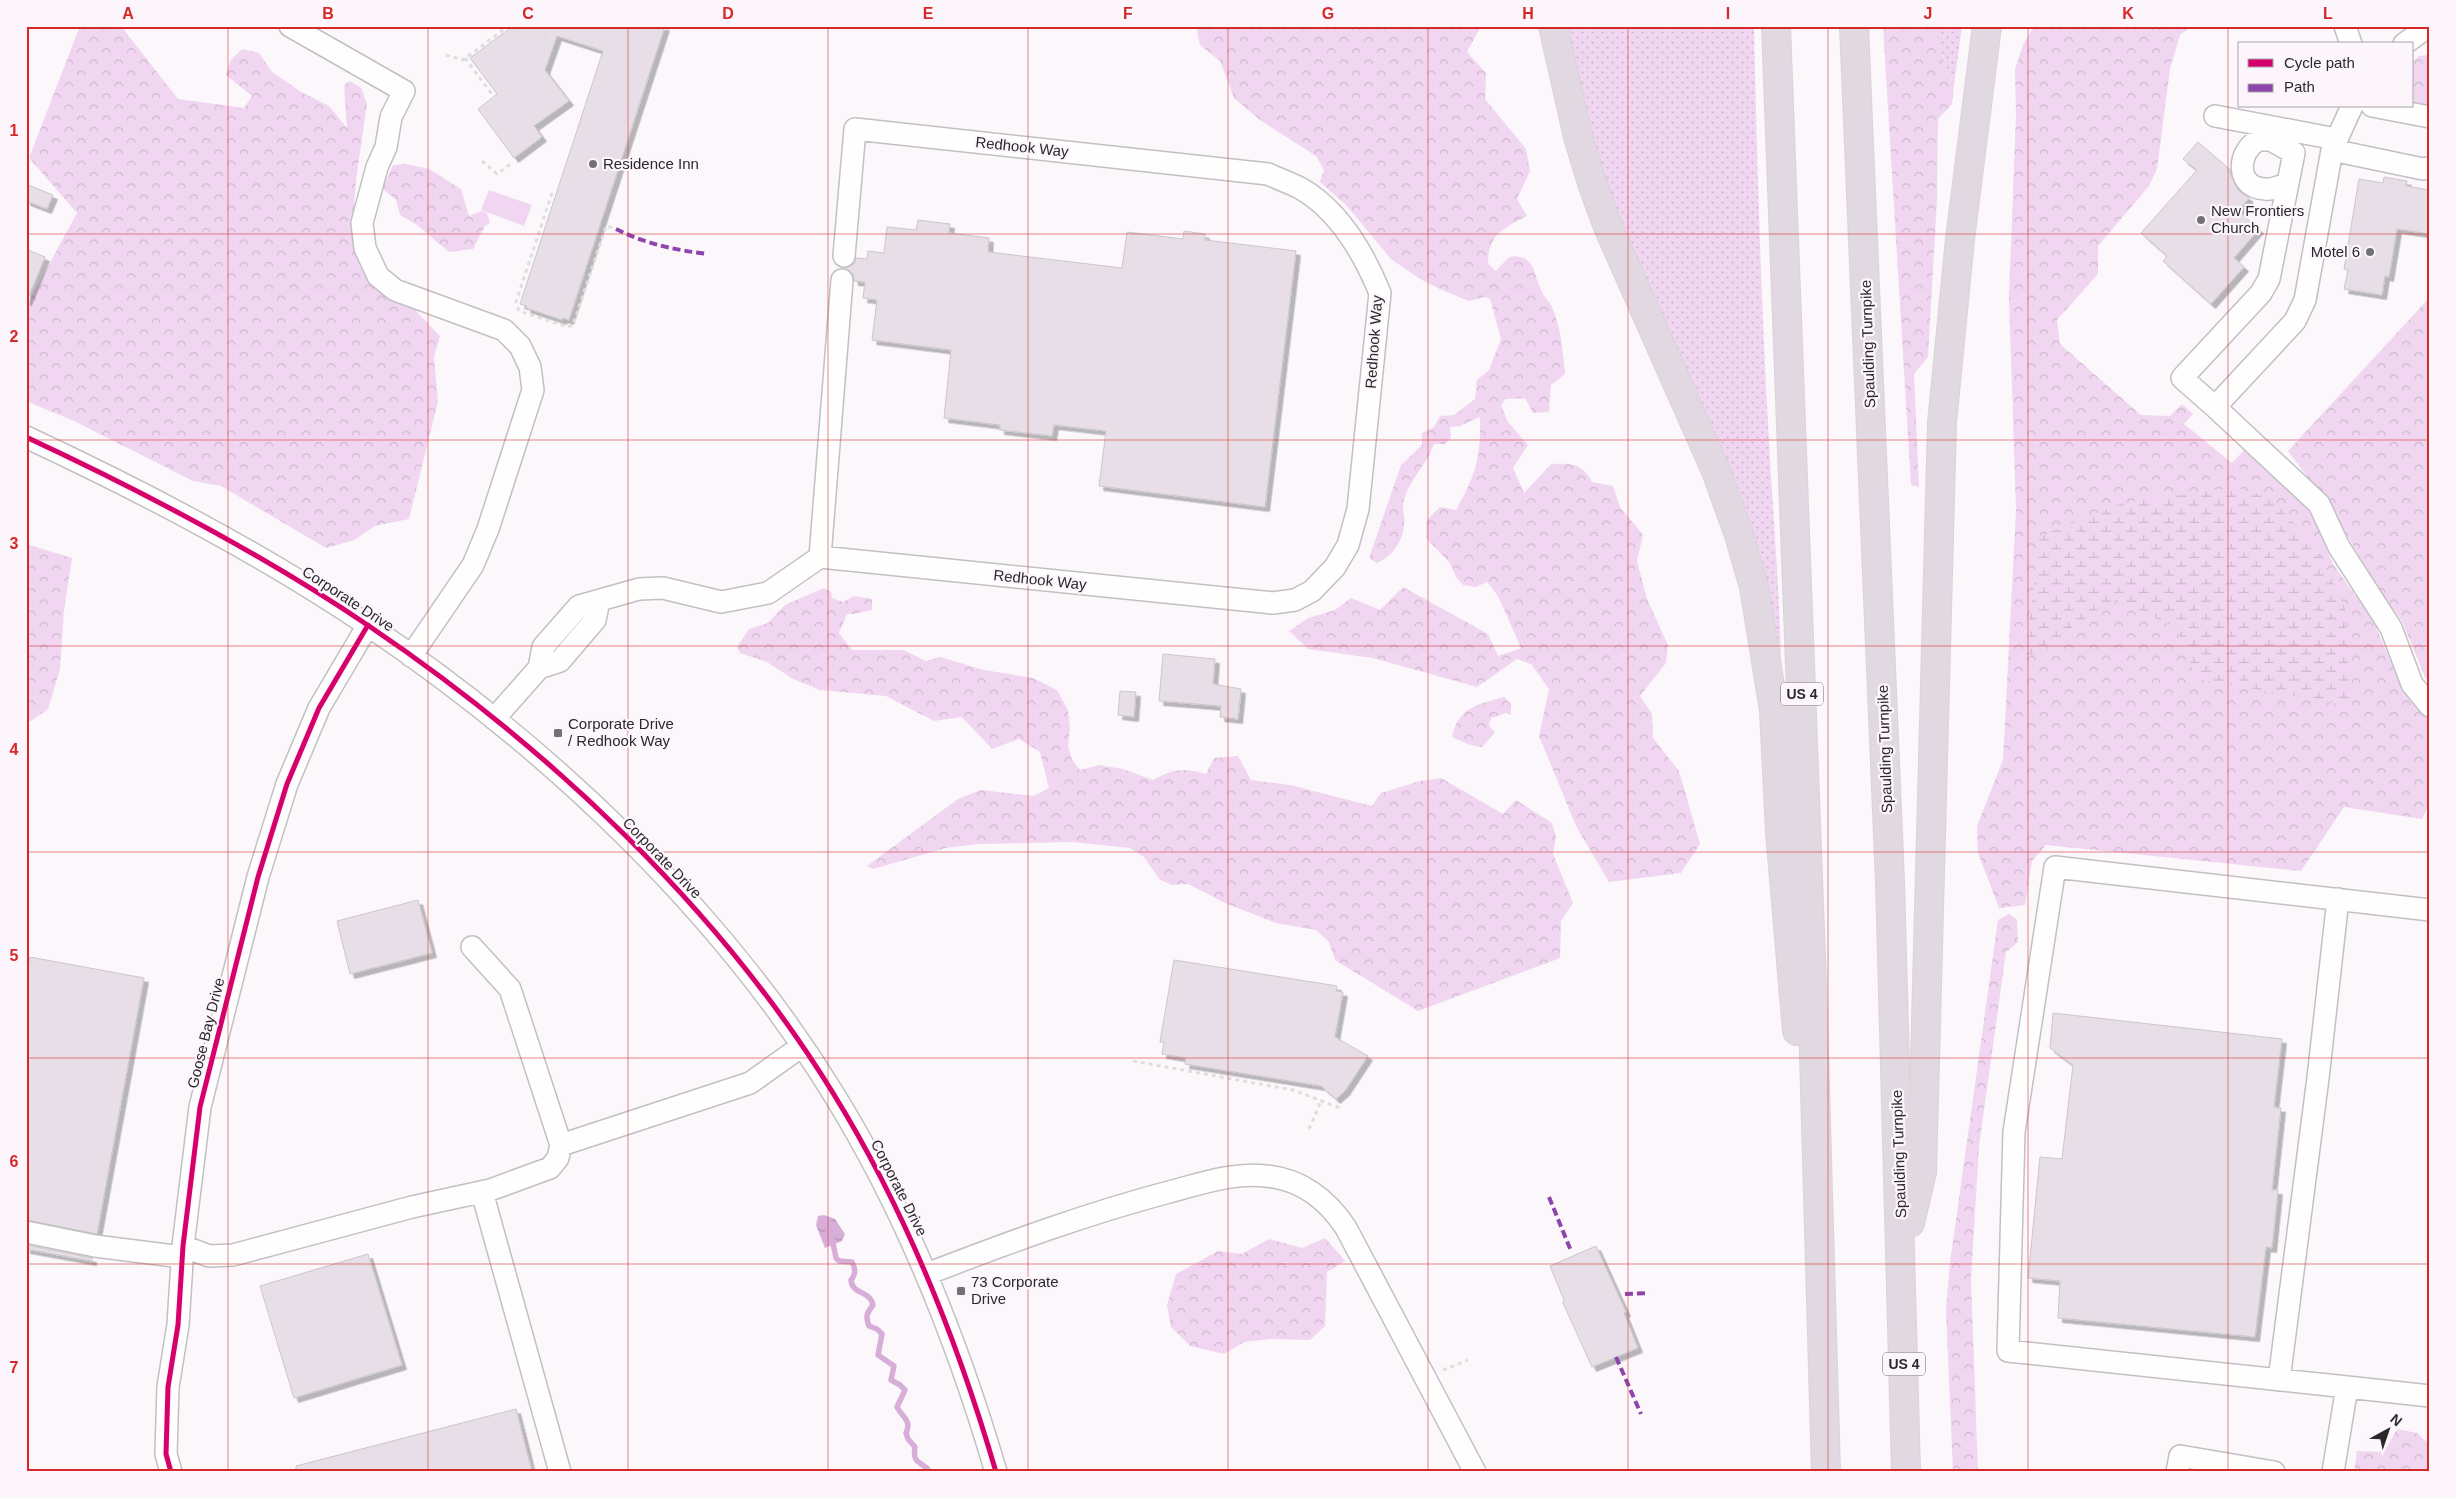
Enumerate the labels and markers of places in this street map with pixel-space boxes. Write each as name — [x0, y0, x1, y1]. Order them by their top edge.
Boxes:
place label: Residence Inn — [603, 155, 699, 172]
marker: Residence Inn — [587, 158, 599, 170]
place label: New Frontiers Church — [2211, 202, 2304, 236]
marker: New Frontiers Church — [2195, 214, 2207, 226]
place label: Motel 6 — [2311, 243, 2360, 260]
marker: Motel 6 — [2364, 246, 2376, 258]
place label: Corporate Drive / Redhook Way — [568, 715, 674, 749]
marker: Corporate Drive / Redhook Way — [552, 727, 564, 739]
place label: 73 Corporate Drive — [971, 1273, 1059, 1307]
marker: 73 Corporate Drive — [955, 1285, 967, 1297]

